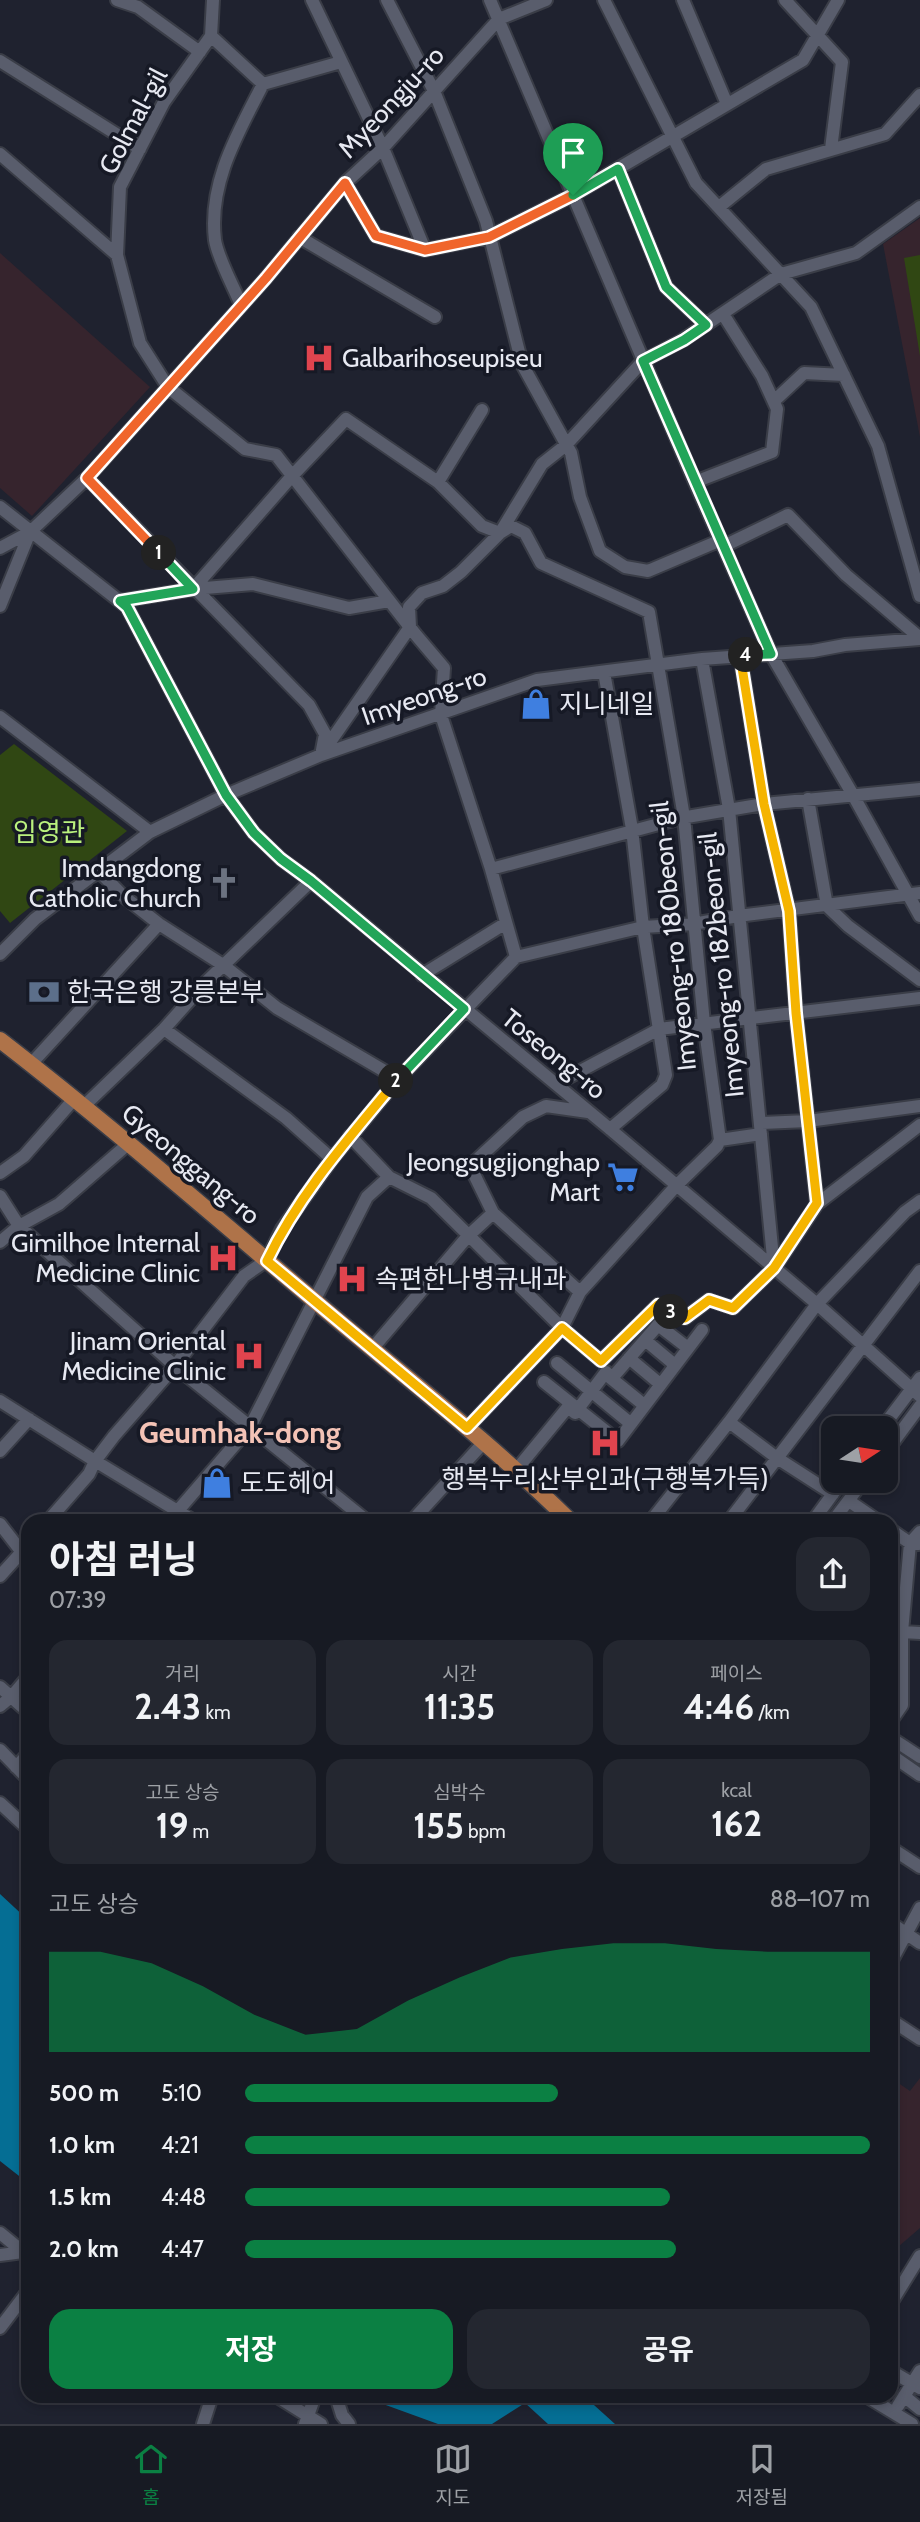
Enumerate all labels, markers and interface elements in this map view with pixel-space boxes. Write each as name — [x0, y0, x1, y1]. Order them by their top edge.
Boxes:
street label: Myeongju-ro — [331, 39, 451, 165]
street label: Golmal-gil — [92, 63, 174, 179]
pin — [543, 123, 603, 195]
icon: arrive — [554, 134, 592, 172]
hospital icon: Galbarihoseupiseu — [302, 341, 336, 375]
place label: Galbarihoseupiseu — [342, 342, 543, 374]
pin: 1 — [142, 536, 176, 570]
text: 1 — [155, 541, 162, 564]
pin: 4 — [728, 638, 764, 672]
text: 4 — [740, 643, 751, 666]
street label: Imyeong-ro — [357, 660, 491, 732]
shop icon: 지니네일 — [519, 687, 553, 721]
place label: 지니네일 — [559, 688, 655, 720]
street label: Imyeong-ro 180beon-gil — [643, 800, 703, 1072]
park label: 임영관 — [13, 816, 85, 848]
street label: Imyeong-ro 182beon-gil — [691, 831, 751, 1099]
place label: Imdangdong Catholic Church — [29, 852, 202, 914]
church icon: Imdangdong Catholic Church — [207, 866, 241, 900]
bank icon: 한국은행 강릉본부 — [27, 975, 61, 1009]
place label: 한국은행 강릉본부 — [67, 976, 264, 1008]
street label: Toseong-ro — [495, 1002, 613, 1106]
pin: 2 — [378, 1064, 414, 1098]
text: 2 — [390, 1069, 401, 1092]
street label: Gyeonggang-ro — [115, 1097, 267, 1231]
place label: Jeongsugijonghap Mart — [406, 1146, 600, 1208]
supermarket icon: Jeongsugijonghap Mart — [606, 1160, 640, 1194]
place label: Gimilhoe Internal Medicine Clinic — [11, 1227, 200, 1289]
hospital icon: Gimilhoe Internal Medicine Clinic — [206, 1241, 240, 1275]
hospital icon: 속편한나병규내과 — [335, 1262, 369, 1296]
place label: 속편한나병규내과 — [375, 1263, 566, 1295]
pin: 3 — [654, 1294, 688, 1330]
text: 3 — [665, 1300, 676, 1323]
place label: Jinam Oriental Medicine Clinic — [61, 1325, 226, 1387]
hospital icon: Jinam Oriental Medicine Clinic — [232, 1339, 266, 1373]
district label: Geumhak-dong — [139, 1414, 341, 1451]
north arrow — [821, 1416, 898, 1493]
map controls — [821, 1416, 898, 1493]
hospital icon: 행복누리산부인과(구행복가득) — [588, 1426, 622, 1460]
place label: 행복누리산부인과(구행복가득) — [441, 1463, 769, 1495]
shop icon: 도도헤어 — [200, 1466, 234, 1500]
place label: 도도헤어 — [240, 1467, 336, 1499]
text: 아침 러닝 — [49, 1536, 197, 1583]
button: share — [796, 1537, 870, 1611]
text: 07:39 — [49, 1586, 107, 1614]
text: 거리 — [165, 1662, 200, 1685]
text: 시간 — [442, 1662, 477, 1685]
text: 페이스 — [710, 1662, 763, 1685]
text: 2.43 — [134, 1685, 201, 1728]
text: 11:35 — [424, 1685, 495, 1728]
text: 4:46 — [683, 1685, 754, 1728]
text: km — [201, 1701, 231, 1724]
text: /km — [754, 1701, 790, 1724]
text: kcal — [721, 1779, 752, 1802]
text: 고도 상승 — [145, 1781, 220, 1804]
text: 심박수 — [433, 1781, 486, 1804]
text: 162 — [711, 1802, 762, 1845]
text: 19 — [156, 1804, 188, 1847]
text: 155 — [413, 1804, 464, 1847]
text: m — [188, 1820, 209, 1843]
text: bpm — [464, 1820, 506, 1843]
text: 88–107 m — [770, 1885, 870, 1913]
text: 고도 상승 — [49, 1890, 139, 1918]
text: 500 m — [49, 2079, 119, 2107]
text: 5:10 — [161, 2079, 202, 2107]
text: 1.0 km — [49, 2131, 115, 2159]
text: 4:21 — [161, 2131, 199, 2159]
text: 1.5 km — [49, 2183, 111, 2211]
text: 4:48 — [161, 2183, 206, 2211]
text: 2.0 km — [49, 2235, 119, 2263]
text: 4:47 — [161, 2235, 204, 2263]
button: 저장 — [49, 2309, 453, 2389]
button: 공유 — [467, 2309, 870, 2389]
tab: 홈 — [132, 2440, 170, 2509]
tab: 지도 — [434, 2440, 472, 2509]
tab: 저장됨 — [736, 2440, 788, 2509]

